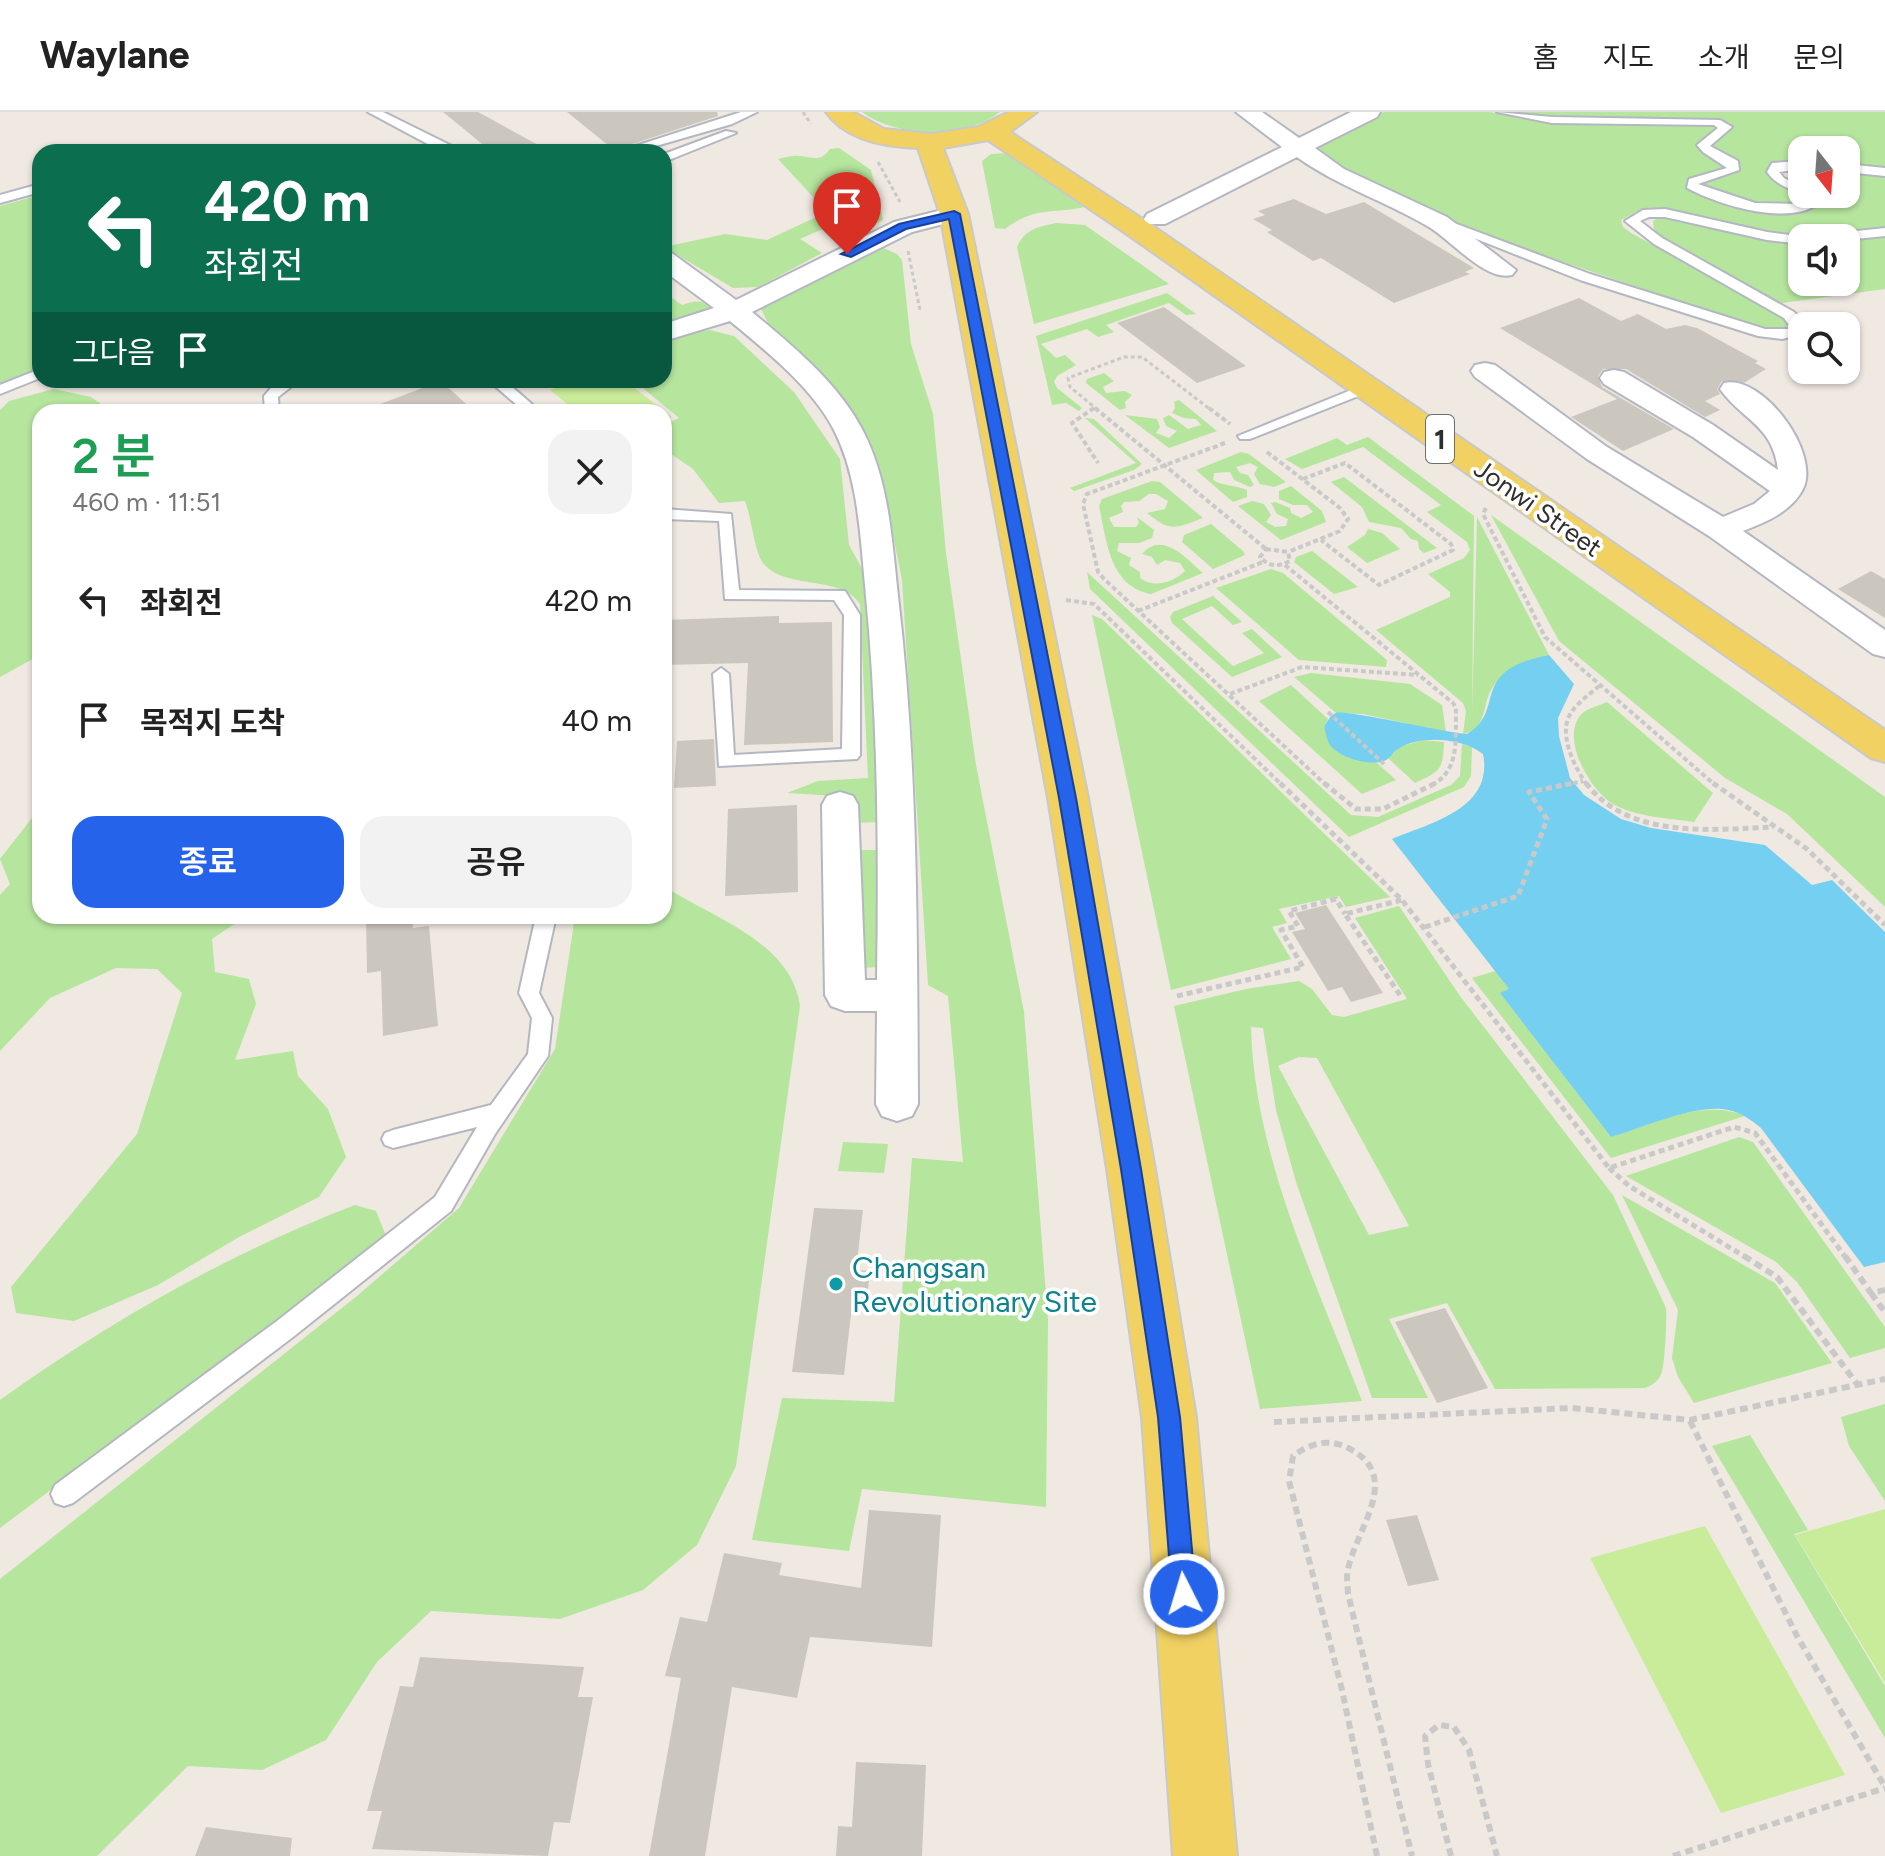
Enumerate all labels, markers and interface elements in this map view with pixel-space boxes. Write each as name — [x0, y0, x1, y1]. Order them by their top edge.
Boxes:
text: Waylane — [40, 32, 190, 78]
text: 홈 — [1533, 40, 1558, 74]
text: 지도 — [1602, 40, 1654, 74]
text: 소개 — [1698, 40, 1749, 74]
text: 문의 — [1793, 40, 1845, 74]
north arrow — [1788, 136, 1860, 208]
map controls — [1788, 136, 1860, 384]
text: 420 m — [204, 168, 370, 235]
pin — [813, 172, 881, 254]
icon: left — [72, 176, 176, 280]
icon: arrive — [825, 184, 869, 228]
button: sound — [1788, 224, 1860, 296]
text: 좌회전 — [204, 244, 303, 287]
button: search — [1788, 312, 1860, 384]
icon: arrive — [171, 328, 215, 372]
text: 그다음 — [72, 334, 155, 371]
road number: 1 — [1426, 415, 1454, 463]
text: 2 분 — [72, 427, 155, 485]
button: close — [548, 430, 632, 514]
street label: Jonwi Street — [1468, 452, 1608, 564]
text: 460 m · 11:51 — [72, 486, 221, 518]
icon: left — [72, 578, 116, 622]
text: 420 m — [544, 582, 632, 619]
text: 좌회전 — [140, 584, 223, 621]
icon: arrive — [72, 698, 116, 742]
text: 40 m — [561, 702, 632, 739]
text: 목적지 도착 — [140, 704, 285, 741]
button: 종료 — [72, 816, 344, 908]
button: 공유 — [360, 816, 632, 908]
place label: Changsan Revolutionary Site — [852, 1249, 1097, 1320]
marker: Changsan Revolutionary Site — [827, 1275, 845, 1293]
position arrow — [1142, 1552, 1226, 1636]

